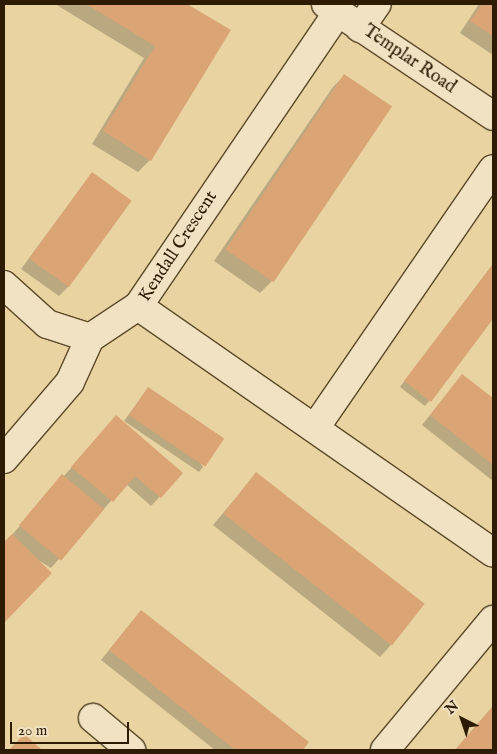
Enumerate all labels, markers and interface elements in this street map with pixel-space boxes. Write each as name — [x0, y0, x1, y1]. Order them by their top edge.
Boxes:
street label: Templar Road — [358, 21, 460, 99]
street label: Kendall Crescent — [135, 188, 223, 306]
north arrow — [437, 694, 487, 744]
text: N — [442, 697, 463, 718]
scale bar — [12, 712, 131, 744]
text: 20 m — [18, 721, 47, 740]

